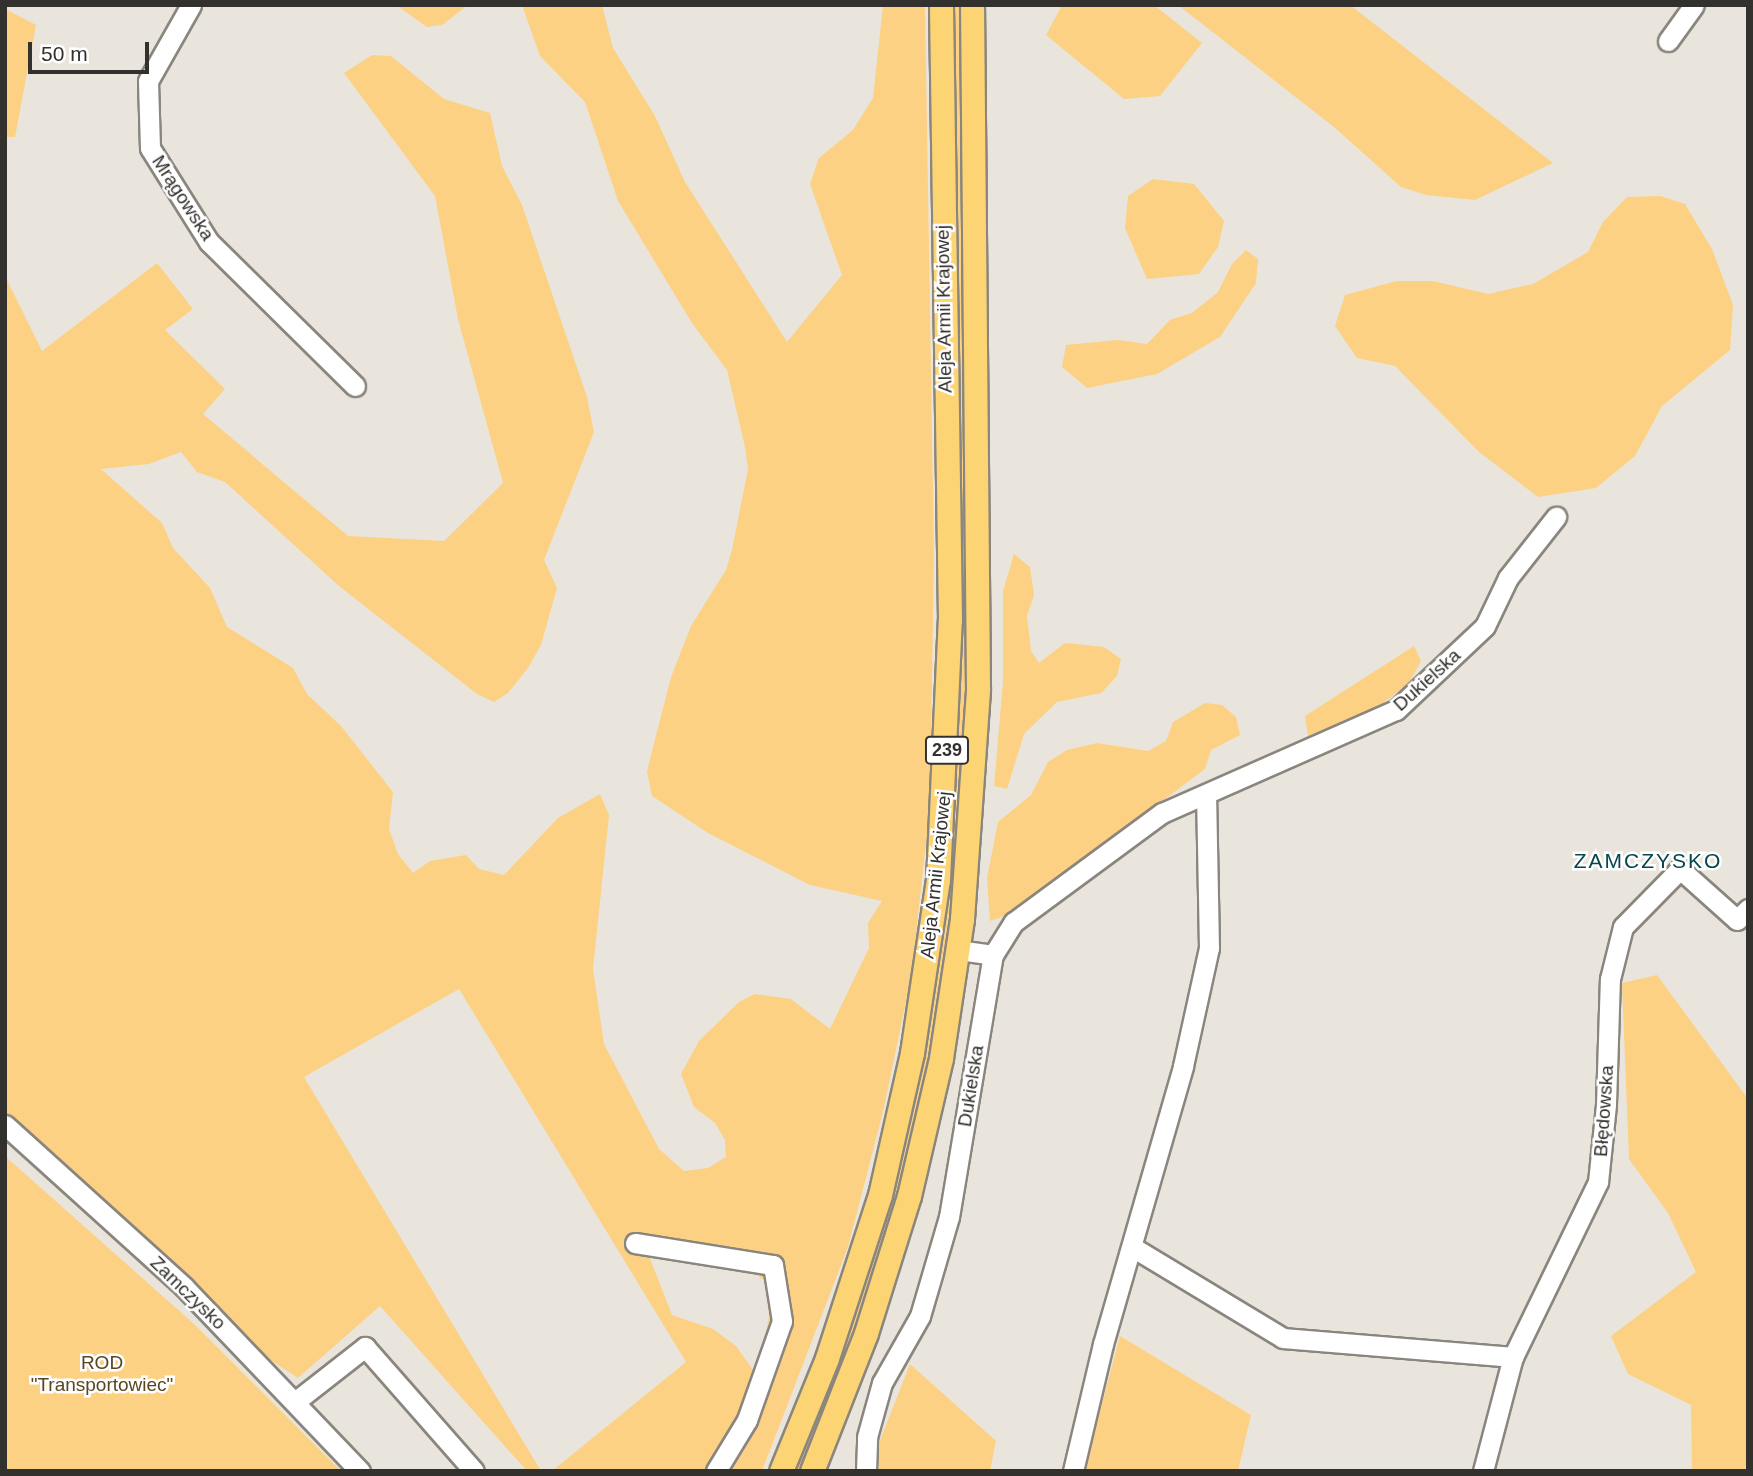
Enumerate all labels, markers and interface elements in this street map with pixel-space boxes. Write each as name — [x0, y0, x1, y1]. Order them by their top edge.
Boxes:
scale bar — [32, 28, 152, 72]
text: 50 m — [41, 42, 88, 65]
street label: Mrągowska — [147, 151, 219, 245]
street label: Aleja Armii Krajowej — [931, 224, 957, 394]
street label: Dukielska — [1389, 644, 1465, 716]
road number: 239 — [924, 736, 970, 764]
street label: Aleja Armii Krajowej — [916, 790, 956, 960]
district label: ZAMCZYSKO — [1575, 848, 1721, 874]
street label: Dukielska — [953, 1044, 989, 1128]
street label: Błędowska — [1589, 1064, 1619, 1158]
street label: Zamczysko — [146, 1251, 230, 1335]
park label: ROD "Transportowiec" — [31, 1352, 173, 1396]

